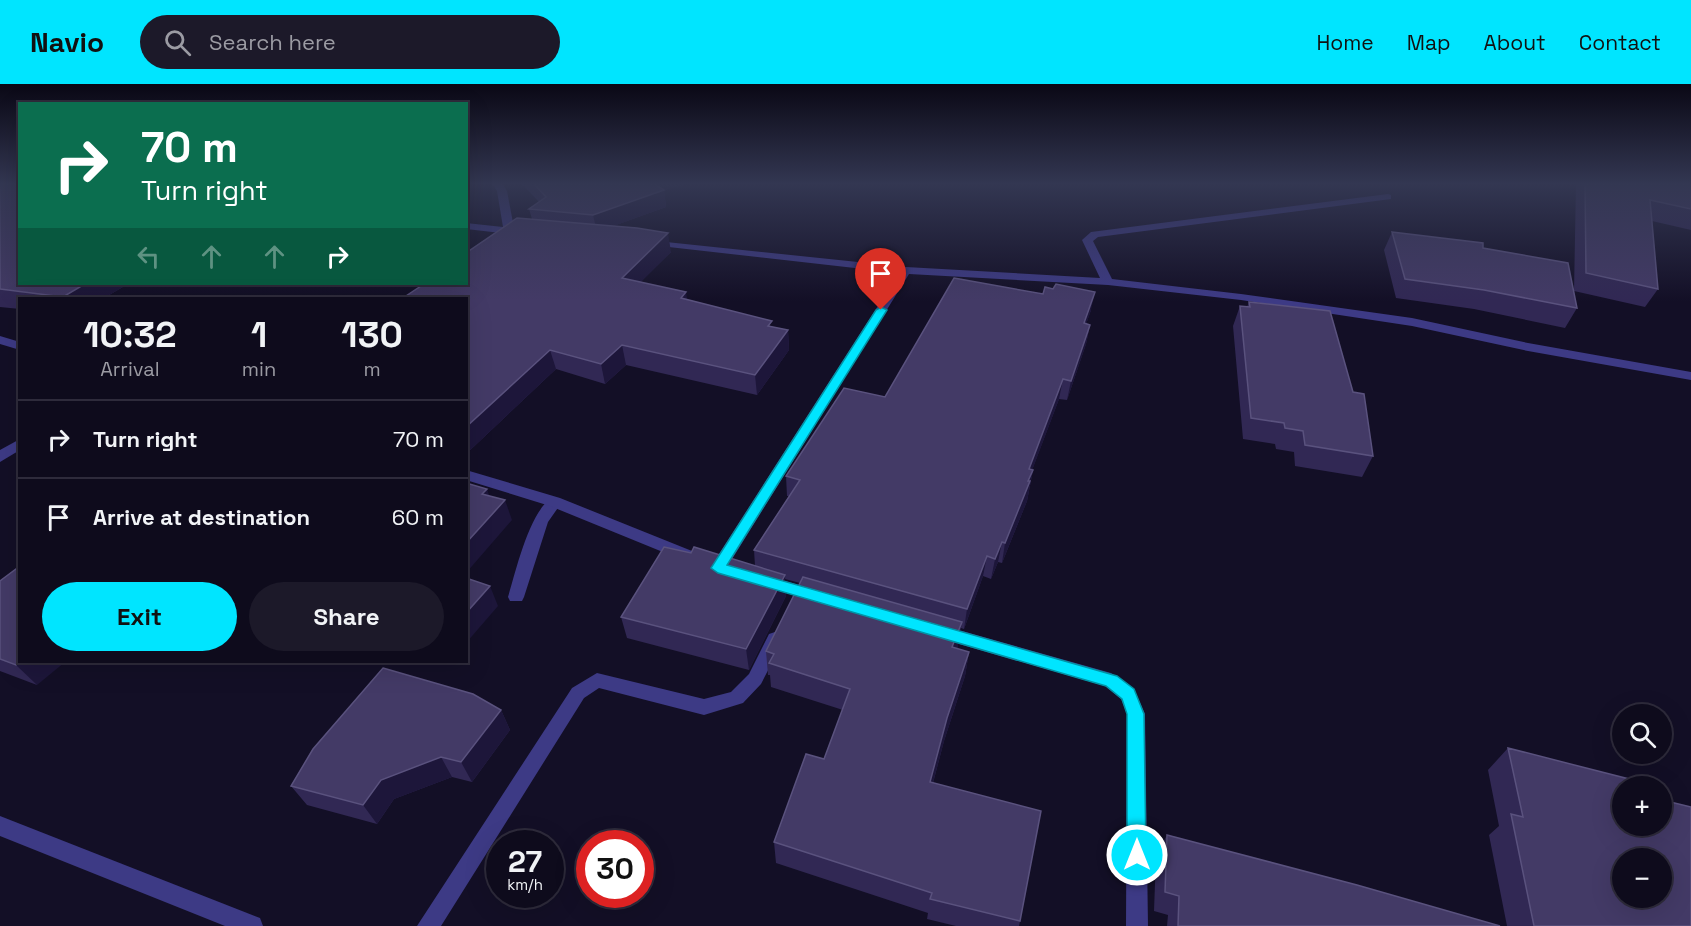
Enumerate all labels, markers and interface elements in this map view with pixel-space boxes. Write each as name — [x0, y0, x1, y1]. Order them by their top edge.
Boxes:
search box — [140, 15, 560, 69]
text: Navio — [30, 24, 104, 60]
icon: search — [161, 26, 194, 59]
text: Search here — [209, 28, 336, 56]
text: Home — [1316, 29, 1374, 56]
text: Map — [1407, 29, 1451, 56]
text: About — [1484, 29, 1546, 56]
text: Contact — [1579, 29, 1661, 56]
text: 70 m — [141, 121, 238, 174]
icon: right — [42, 126, 120, 204]
text: Turn right — [141, 173, 268, 208]
icon: left — [132, 240, 165, 273]
icon: ahead — [195, 240, 228, 273]
icon: ahead — [258, 240, 291, 273]
icon: right — [321, 240, 354, 273]
pin — [855, 248, 906, 310]
icon: arrive — [864, 257, 897, 290]
text: 10:32 — [83, 312, 177, 358]
text: 1 — [251, 312, 267, 358]
text: 130 — [341, 312, 403, 358]
text: Arrival — [100, 356, 160, 382]
text: min — [242, 356, 276, 382]
text: m — [364, 356, 381, 382]
icon: right — [42, 423, 75, 456]
text: Turn right — [93, 425, 198, 453]
text: 70 m — [393, 425, 444, 453]
icon: arrive — [42, 501, 75, 534]
text: Arrive at destination — [93, 503, 310, 531]
text: 60 m — [392, 503, 444, 531]
button: Exit — [42, 582, 237, 651]
button: Share — [249, 582, 444, 651]
map controls — [1612, 704, 1672, 908]
button: search — [1612, 704, 1672, 764]
button: + — [1612, 776, 1672, 836]
position arrow — [1105, 823, 1169, 887]
speed limit sign: 30 — [576, 830, 654, 908]
text: 27 — [508, 842, 542, 881]
button: − — [1612, 848, 1672, 908]
text: km/h — [507, 875, 543, 894]

